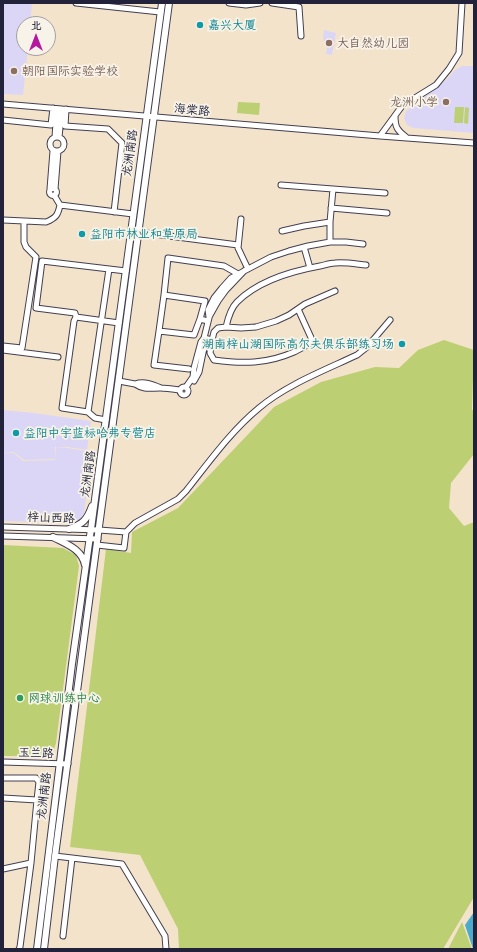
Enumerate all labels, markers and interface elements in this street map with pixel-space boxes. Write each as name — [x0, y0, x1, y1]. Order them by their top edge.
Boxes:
north arrow — [16, 16, 56, 56]
text: 北 — [31, 17, 42, 32]
place label: 嘉兴大厦 — [208, 18, 256, 32]
marker: 嘉兴大厦 — [195, 20, 205, 30]
place label: 大自然幼儿园 — [337, 36, 409, 50]
marker: 大自然幼儿园 — [324, 38, 334, 48]
place label: 朝阳国际实验学校 — [22, 64, 118, 78]
marker: 朝阳国际实验学校 — [9, 66, 19, 76]
place label: 龙洲小学 — [390, 95, 438, 109]
marker: 龙洲小学 — [441, 97, 451, 107]
street label: 海棠路 — [173, 101, 211, 119]
street label: 龙洲南路 — [120, 128, 140, 178]
place label: 益阳市林业和草原局 — [90, 227, 198, 241]
marker: 益阳市林业和草原局 — [77, 229, 87, 239]
place label: 湖南梓山湖国际高尔夫俱乐部练习场 — [202, 337, 394, 351]
marker: 湖南梓山湖国际高尔夫俱乐部练习场 — [397, 339, 407, 349]
place label: 益阳中宇蓝标哈弗专营店 — [24, 426, 156, 440]
marker: 益阳中宇蓝标哈弗专营店 — [11, 428, 21, 438]
street label: 龙洲南路 — [78, 449, 98, 499]
street label: 梓山西路 — [27, 510, 75, 526]
place label: 网球训练中心 — [28, 691, 100, 705]
marker: 网球训练中心 — [15, 693, 25, 703]
street label: 玉兰路 — [18, 745, 54, 761]
street label: 龙洲南路 — [34, 771, 54, 821]

